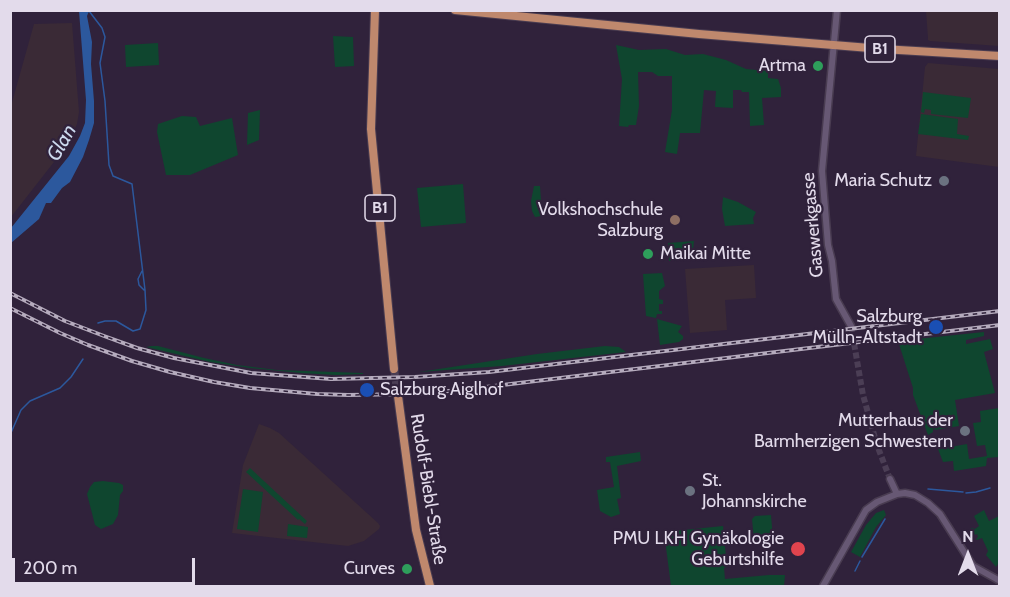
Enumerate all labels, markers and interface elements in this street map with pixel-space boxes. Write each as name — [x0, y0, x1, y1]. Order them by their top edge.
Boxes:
road number: B1 — [865, 36, 895, 62]
place label: Artma — [759, 55, 806, 77]
marker: Artma — [811, 59, 825, 73]
water label: Glan — [42, 121, 82, 165]
place label: Maria Schutz — [834, 170, 932, 192]
street label: Gaswerkgasse — [798, 172, 828, 278]
marker: Maria Schutz — [937, 174, 951, 188]
road number: B1 — [365, 195, 395, 221]
place label: Volkshochschule Salzburg — [538, 199, 663, 242]
marker: Volkshochschule Salzburg — [668, 213, 682, 227]
place label: Maikai Mitte — [660, 243, 751, 265]
marker: Maikai Mitte — [641, 247, 655, 261]
place label: Salzburg Mülln-Altstadt — [813, 306, 922, 348]
marker: Salzburg Mülln-Altstadt — [927, 318, 945, 336]
place label: Salzburg Aiglhof — [380, 379, 504, 401]
marker: Salzburg Aiglhof — [358, 381, 376, 399]
place label: Mutterhaus der Barmherzigen Schwestern — [754, 410, 953, 452]
street label: Rudolf-Biebl-Straße — [405, 412, 451, 566]
marker: Mutterhaus der Barmherzigen Schwestern — [958, 424, 972, 438]
place label: St. Johannskirche — [702, 470, 807, 512]
marker: St. Johannskirche — [683, 484, 697, 498]
north arrow — [938, 525, 998, 585]
text: N — [962, 527, 974, 546]
place label: PMU LKH Gynäkologie Geburtshilfe — [613, 528, 784, 570]
marker: PMU LKH Gynäkologie Geburtshilfe — [789, 540, 807, 558]
scale bar — [15, 546, 198, 584]
text: 200 m — [23, 557, 77, 579]
place label: Curves — [344, 558, 395, 580]
marker: Curves — [400, 562, 414, 576]

